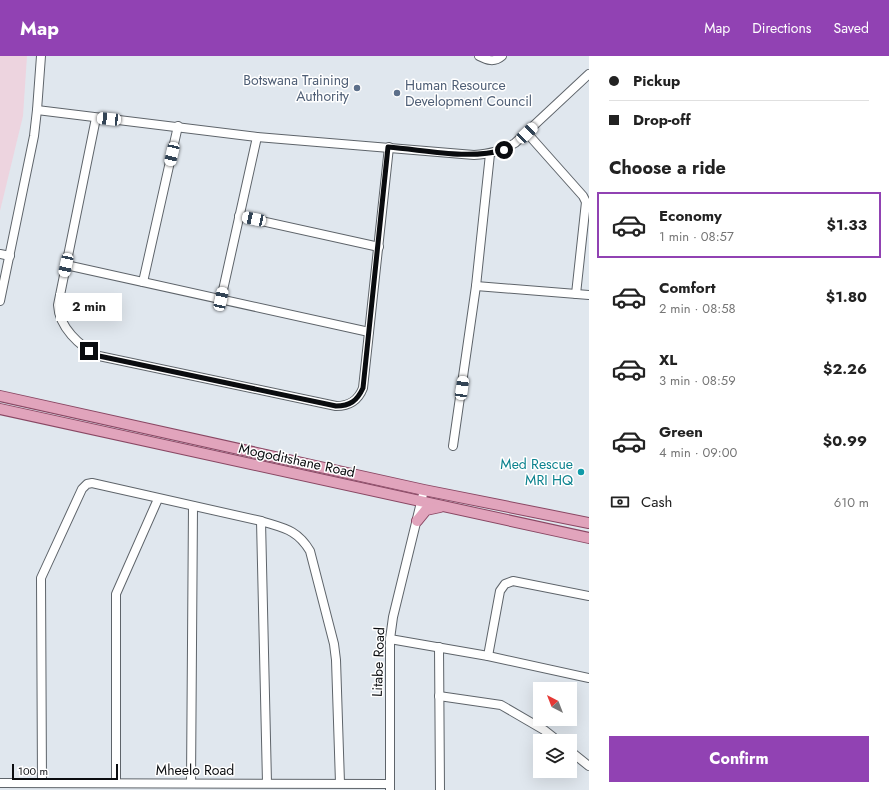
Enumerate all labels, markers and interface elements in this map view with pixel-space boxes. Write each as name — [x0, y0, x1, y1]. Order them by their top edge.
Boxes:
text: Map — [20, 15, 59, 42]
text: Map — [704, 18, 730, 38]
text: Directions — [752, 18, 812, 38]
text: Saved — [834, 18, 869, 38]
place label: Botswana Training Authority — [243, 70, 350, 106]
text: Pickup — [633, 70, 680, 92]
place label: Human Resource Development Council — [405, 75, 532, 111]
marker: Botswana Training Authority — [352, 83, 362, 93]
marker: Human Resource Development Council — [392, 88, 402, 98]
text: Drop-off — [633, 109, 691, 131]
car — [96, 112, 122, 126]
car — [514, 120, 540, 146]
car — [163, 141, 181, 167]
route start — [495, 141, 513, 159]
text: Choose a ride — [609, 155, 726, 181]
text: Economy — [659, 205, 722, 227]
icon: car — [611, 207, 647, 243]
car — [241, 211, 267, 227]
text: $1.33 — [827, 214, 867, 236]
text: 1 min · 08:57 — [659, 227, 734, 246]
car — [58, 252, 74, 278]
text: Comfort — [659, 277, 716, 299]
icon: car — [611, 279, 647, 315]
car — [213, 286, 229, 312]
text: $1.80 — [826, 286, 867, 308]
callout: 2 min — [56, 293, 122, 321]
text: 2 min — [72, 297, 106, 316]
text: 2 min · 08:58 — [659, 299, 736, 318]
route end — [80, 342, 98, 360]
text: XL — [659, 349, 677, 371]
icon: car — [611, 351, 647, 387]
text: $2.26 — [823, 358, 867, 380]
text: 3 min · 08:59 — [659, 371, 736, 390]
car — [454, 375, 470, 401]
text: Green — [659, 421, 703, 443]
icon: car — [611, 423, 647, 459]
text: $0.99 — [823, 430, 867, 452]
street label: Mogoditshane Road — [237, 438, 357, 482]
text: 4 min · 09:00 — [659, 443, 737, 462]
place label: Med Rescue MRI HQ — [500, 454, 574, 490]
marker: Med Rescue MRI HQ — [576, 467, 586, 477]
icon: cash — [609, 491, 631, 513]
text: Cash — [641, 491, 672, 513]
text: 610 m — [834, 493, 869, 512]
street label: Litabe Road — [367, 627, 389, 697]
north arrow — [533, 682, 577, 726]
map controls — [533, 682, 577, 778]
button: layers — [533, 734, 577, 778]
button: Confirm — [609, 736, 869, 782]
street label: Mheelo Road — [156, 760, 234, 780]
scale bar — [12, 762, 118, 781]
text: 100 m — [18, 763, 48, 779]

